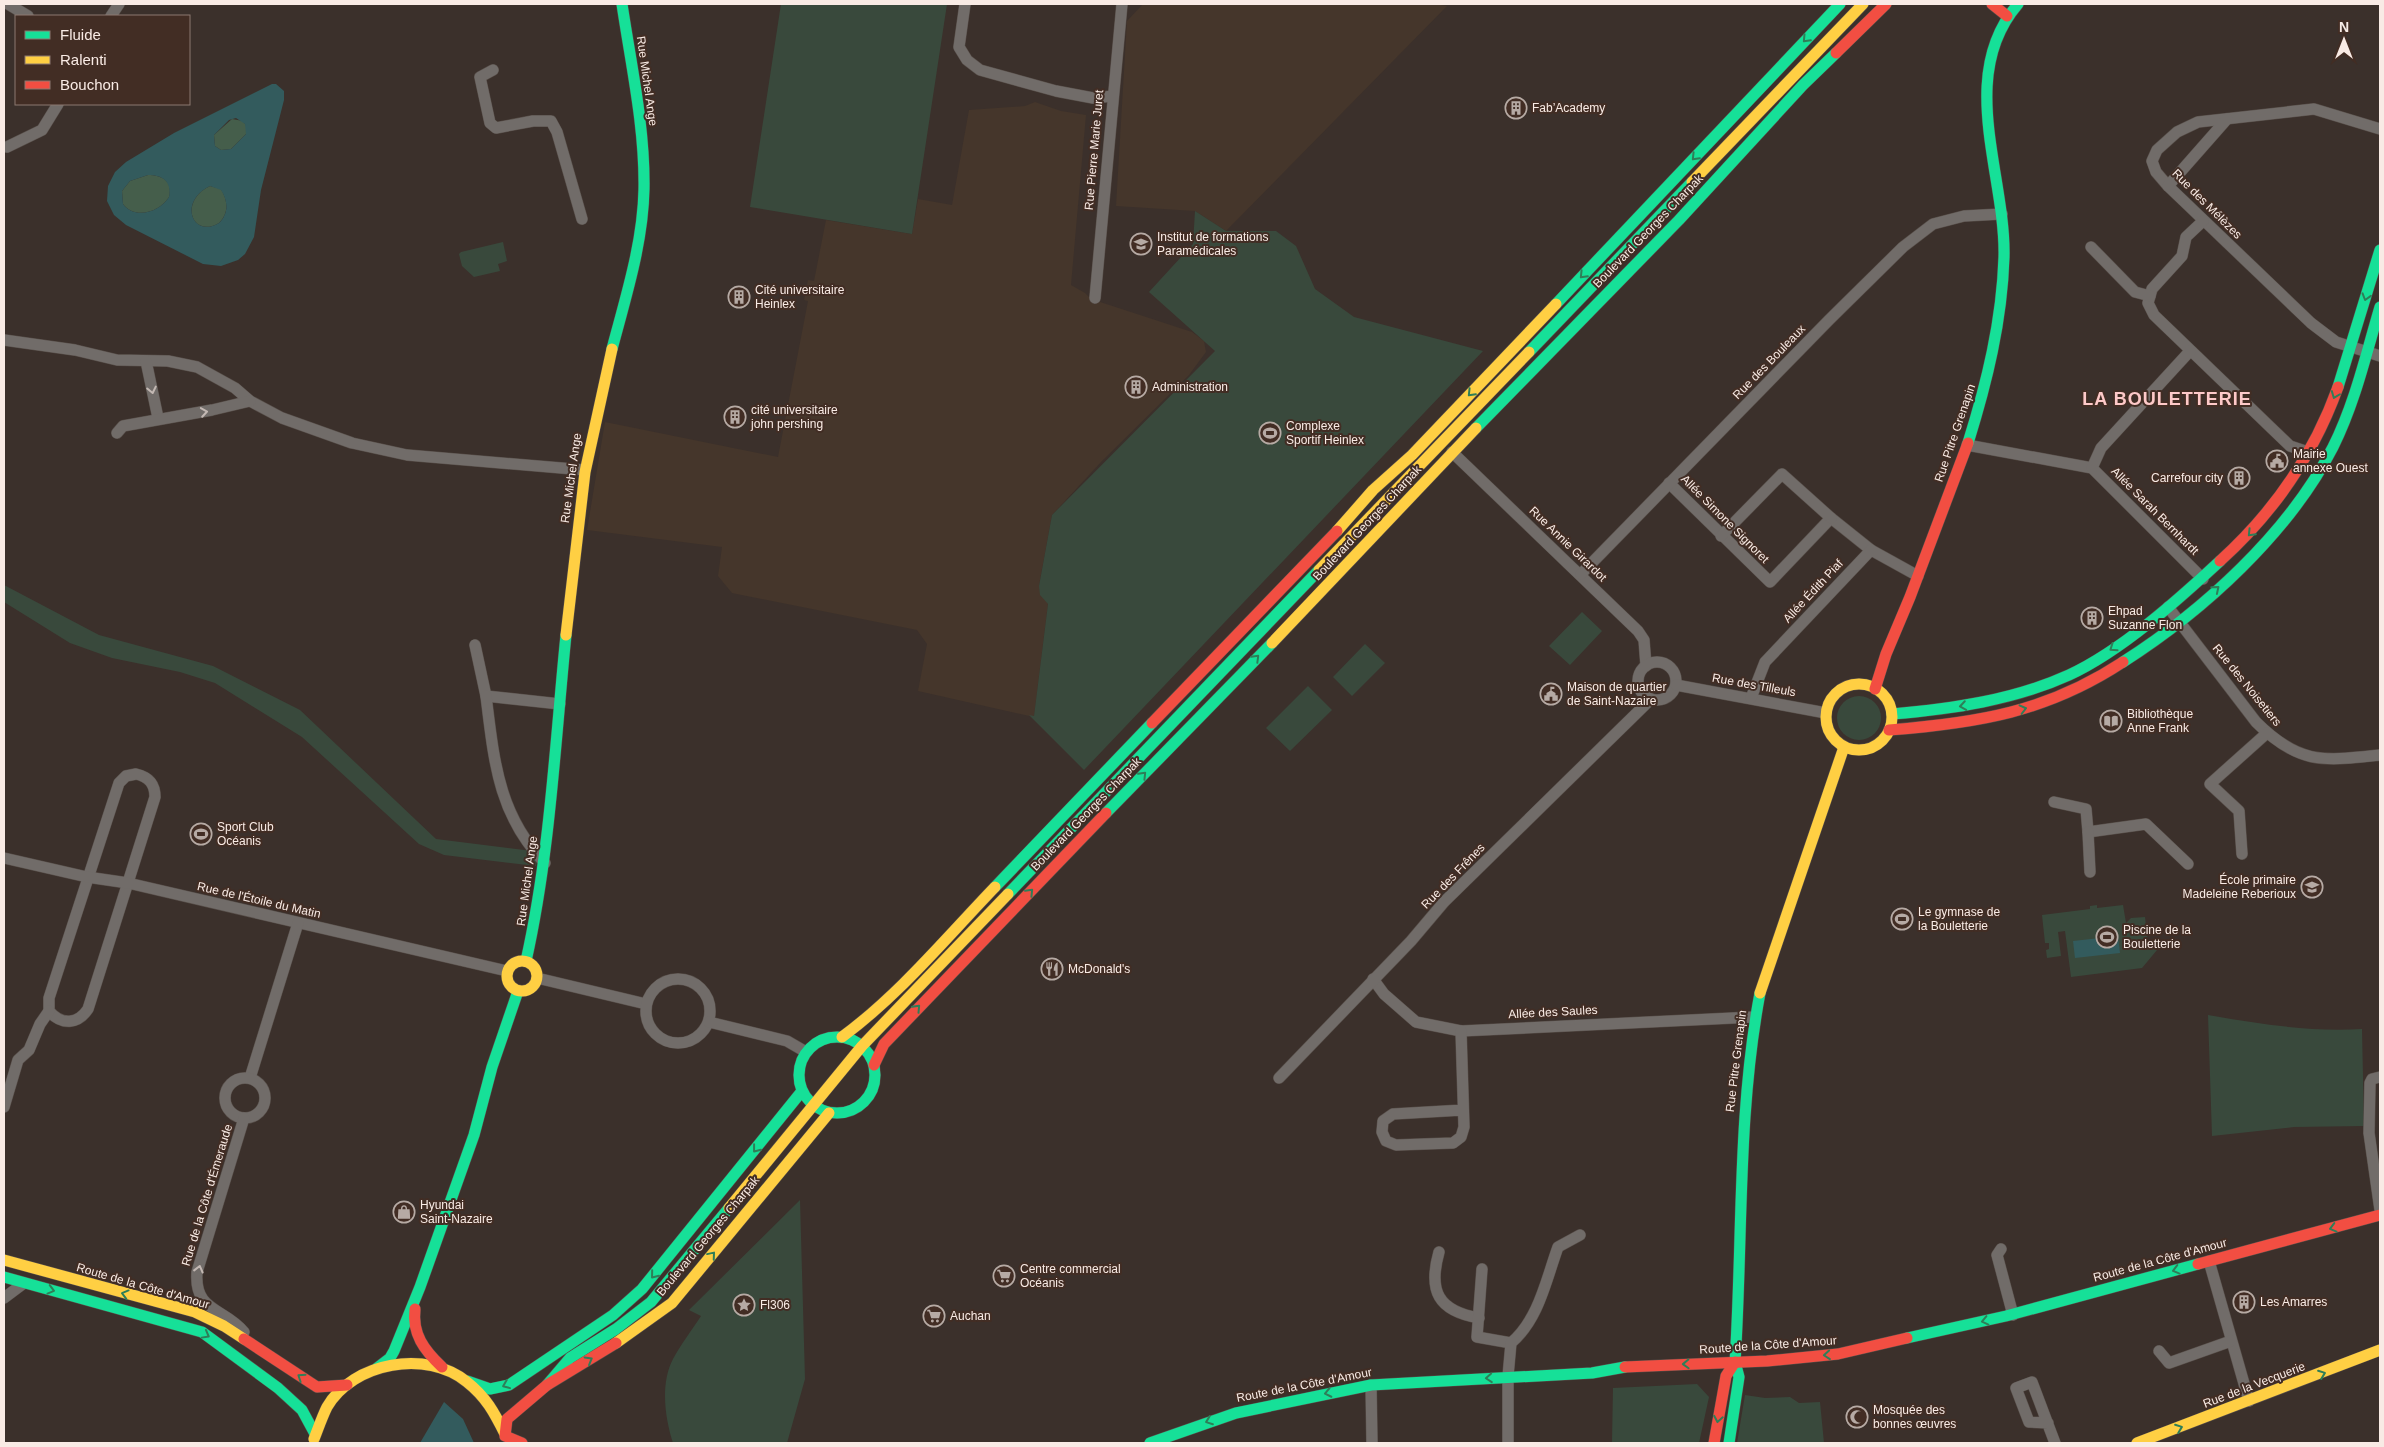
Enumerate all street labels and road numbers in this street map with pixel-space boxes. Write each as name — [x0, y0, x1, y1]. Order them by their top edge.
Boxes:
street label: Rue Michel Ange — [634, 35, 660, 127]
street label: Rue Pierre Marie Juret — [1082, 89, 1106, 211]
street label: Rue des Mélèzes — [2169, 166, 2245, 242]
street label: Boulevard Georges Charpak — [1590, 171, 1707, 291]
street label: Rue des Bouleaux — [1730, 322, 1808, 402]
street label: Rue Pitre Grenapin — [1932, 382, 1978, 484]
street label: Rue Michel Ange — [558, 432, 584, 524]
street label: Boulevard Georges Charpak — [1310, 462, 1425, 583]
street label: Allée Sarah Bernhardt — [2108, 464, 2202, 558]
street label: Allée Simone Signoret — [1678, 472, 1772, 566]
street label: Rue Annie Girardot — [1526, 504, 1610, 585]
street label: Allée Édith Piaf — [1779, 555, 1846, 626]
street label: Rue des Noisetiers — [2210, 641, 2284, 729]
street label: Rue des Tilleuls — [1711, 671, 1797, 699]
street label: Boulevard Georges Charpak — [1028, 754, 1145, 874]
street label: Rue Michel Ange — [514, 835, 540, 927]
street label: Rue des Frênes — [1418, 840, 1488, 912]
street label: Rue de l'Étoile du Matin — [196, 878, 322, 921]
street label: Allée des Saules — [1508, 1003, 1598, 1021]
street label: Rue Pitre Grenapin — [1723, 1009, 1749, 1113]
street label: Rue de la Côte d'Émeraude — [178, 1122, 235, 1268]
street label: Boulevard Georges Charpak — [654, 1172, 763, 1299]
street label: Route de la Côte d'Amour — [2092, 1235, 2228, 1285]
street label: Route de la Côte d'Amour — [75, 1260, 211, 1312]
street label: Route de la Côte d'Amour — [1699, 1333, 1837, 1357]
street label: Rue de la Vecquerie — [2201, 1359, 2307, 1411]
street label: Route de la Côte d'Amour — [1235, 1365, 1373, 1405]

